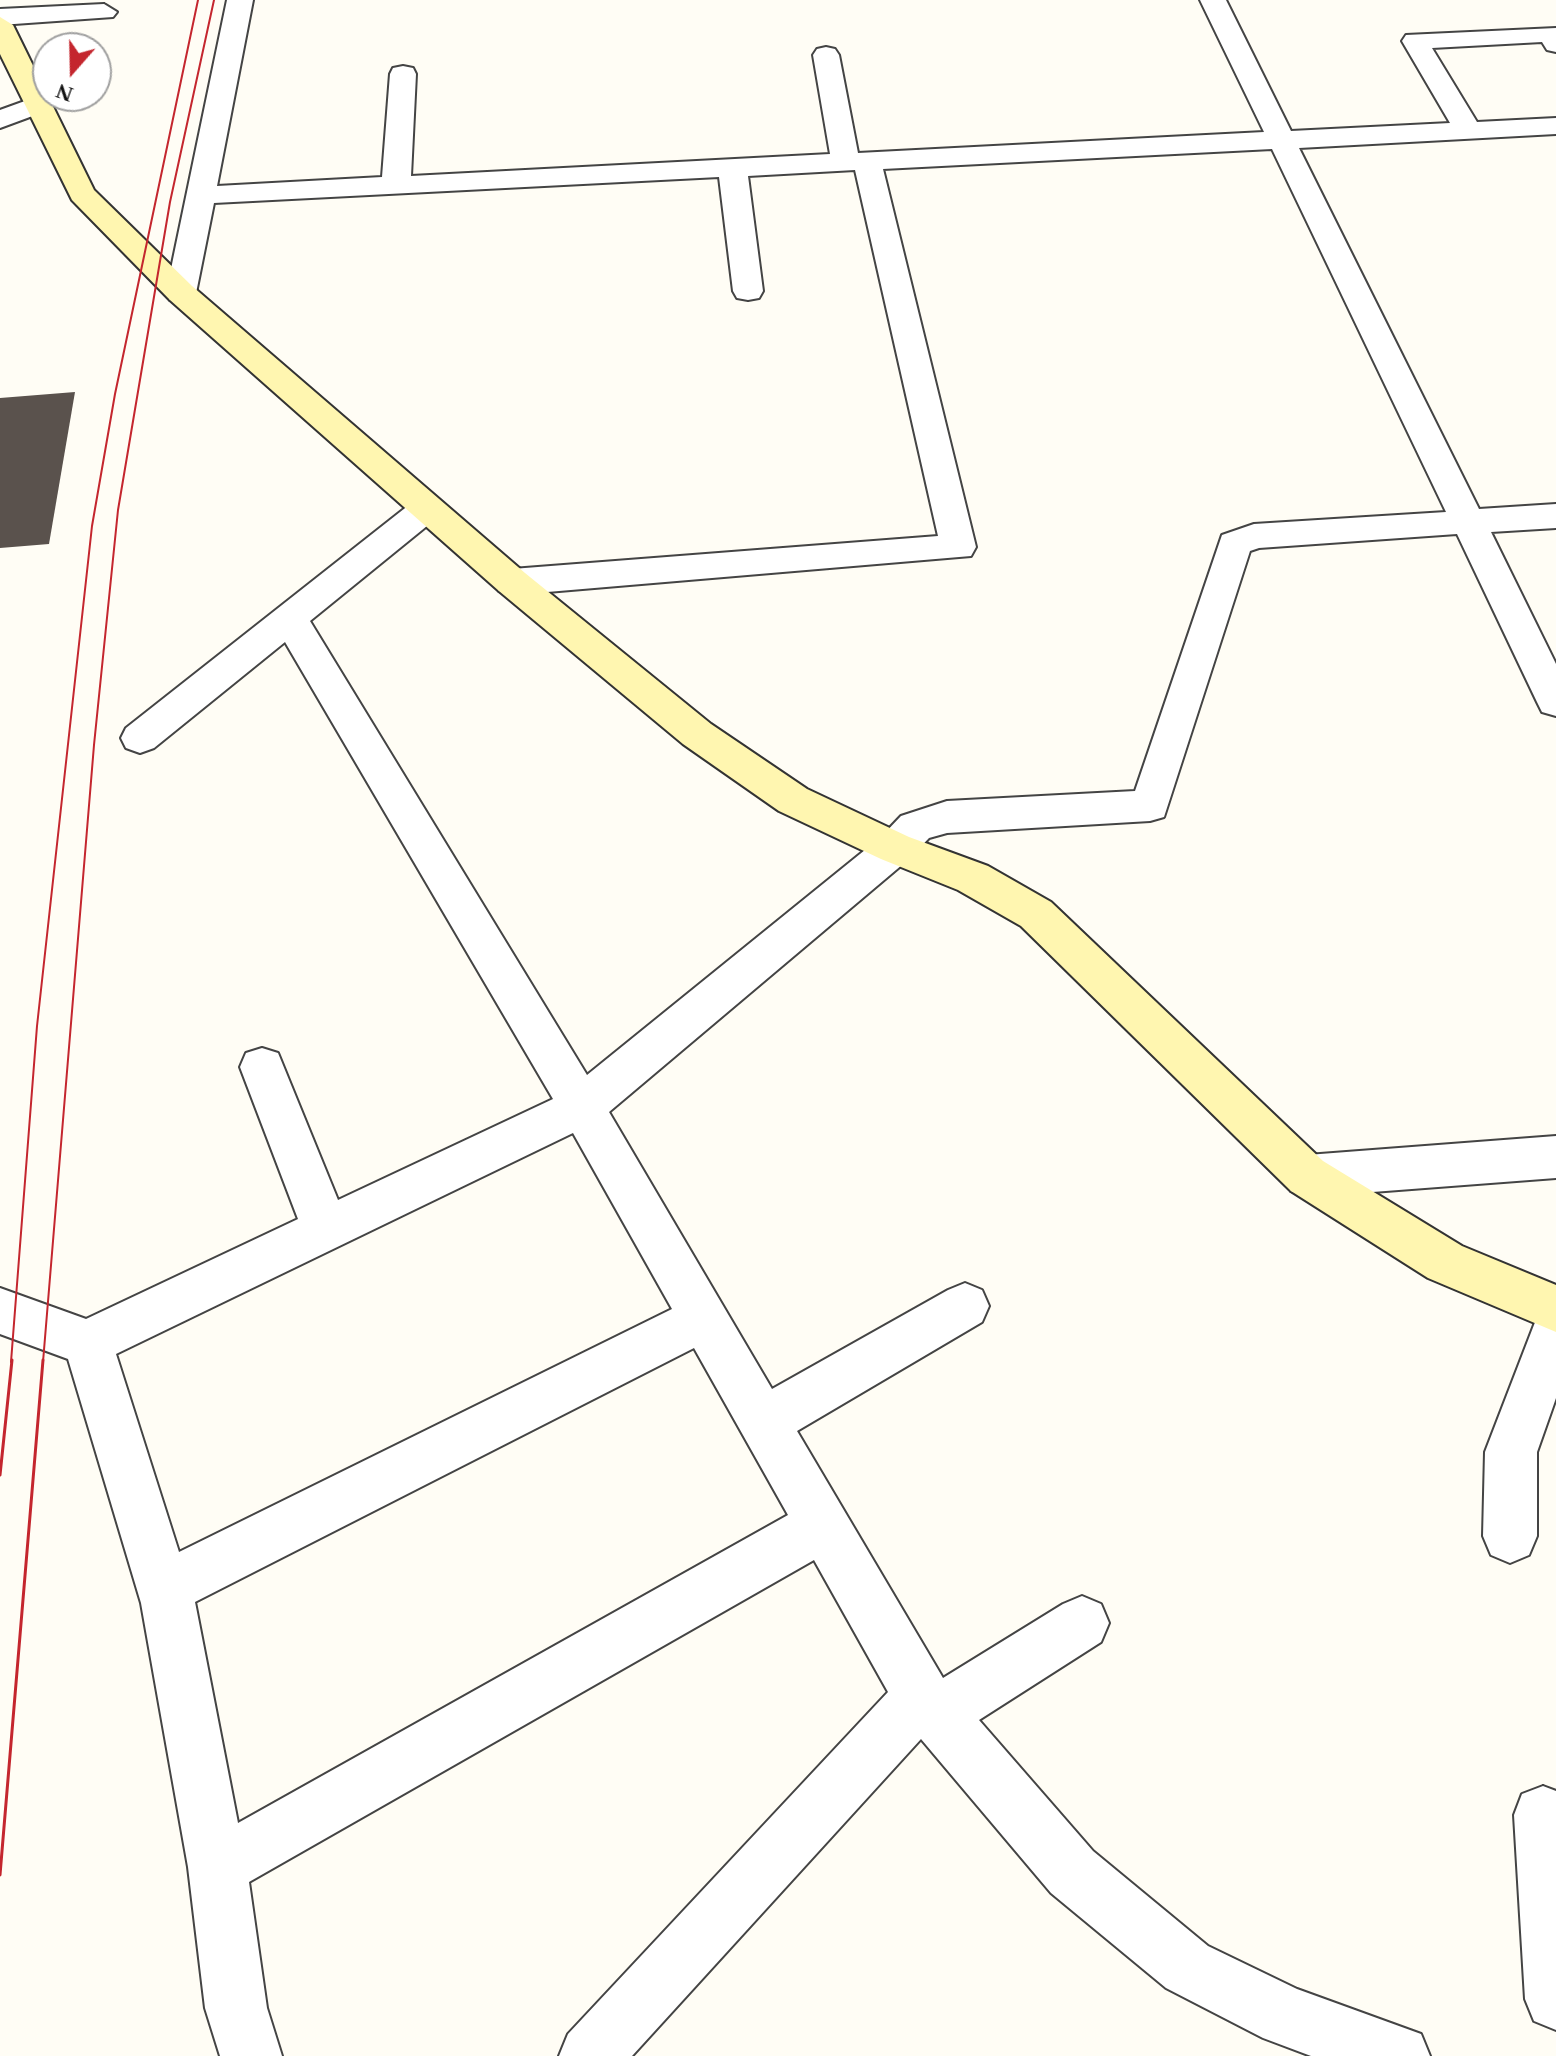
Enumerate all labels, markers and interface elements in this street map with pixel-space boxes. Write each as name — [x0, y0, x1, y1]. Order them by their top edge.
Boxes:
north arrow — [32, 32, 112, 112]
text: N — [53, 79, 76, 108]

